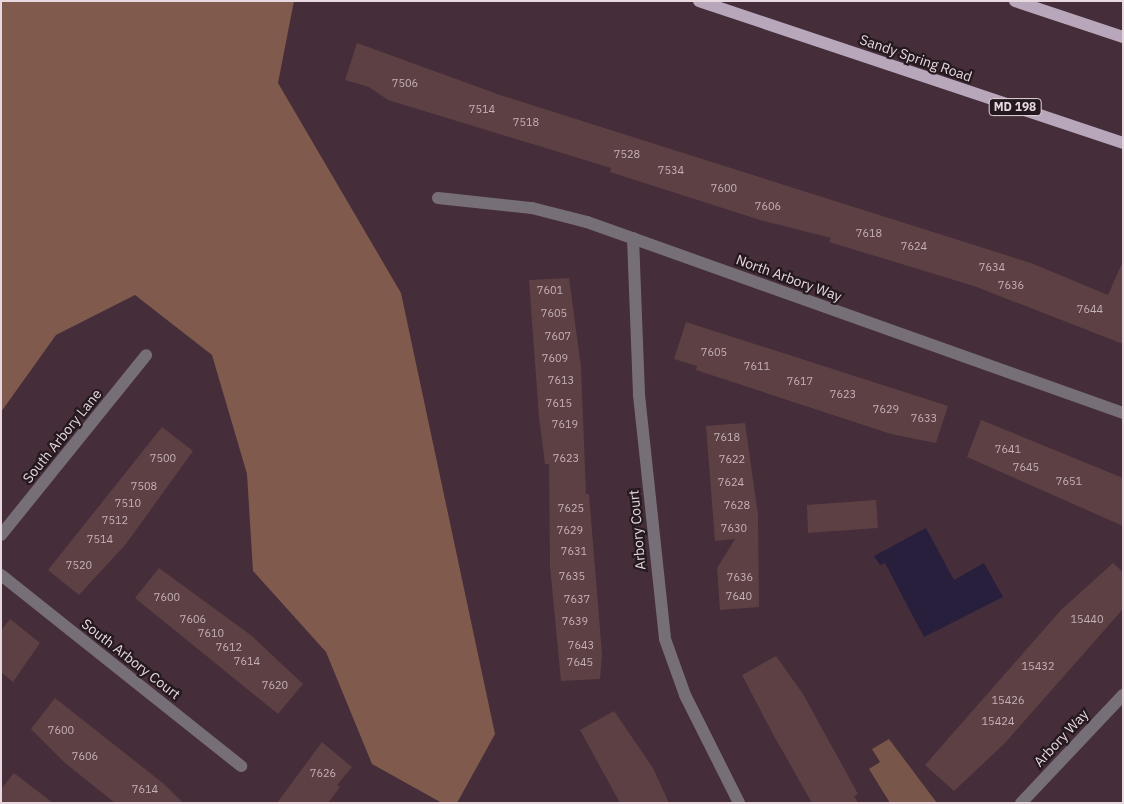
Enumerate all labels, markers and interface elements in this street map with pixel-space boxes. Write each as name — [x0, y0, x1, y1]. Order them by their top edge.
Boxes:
street label: Sandy Spring Road — [858, 31, 974, 85]
house number: 7506 — [392, 76, 418, 90]
road number: MD 198 — [988, 98, 1042, 116]
house number: 7514 — [469, 102, 495, 116]
house number: 7518 — [513, 115, 539, 129]
house number: 7528 — [614, 147, 640, 161]
house number: 7534 — [658, 163, 684, 177]
house number: 7600 — [711, 181, 737, 195]
house number: 7606 — [755, 199, 781, 213]
house number: 7618 — [856, 226, 882, 240]
house number: 7624 — [901, 239, 927, 253]
street label: North Arbory Way — [734, 251, 844, 305]
house number: 7634 — [979, 260, 1005, 274]
house number: 7636 — [998, 278, 1024, 292]
house number: 7601 — [537, 283, 563, 297]
house number: 7644 — [1077, 302, 1103, 316]
house number: 7605 — [541, 306, 567, 320]
house number: 7607 — [545, 329, 571, 343]
house number: 7605 — [701, 345, 727, 359]
house number: 7609 — [542, 351, 568, 365]
house number: 7611 — [744, 359, 770, 373]
house number: 7613 — [548, 373, 574, 387]
house number: 7617 — [787, 374, 813, 388]
street label: South Arbory Lane — [19, 386, 105, 486]
house number: 7623 — [830, 387, 856, 401]
house number: 7615 — [546, 396, 572, 410]
house number: 7629 — [873, 402, 899, 416]
house number: 7633 — [911, 411, 937, 425]
house number: 7619 — [552, 417, 578, 431]
house number: 7618 — [714, 430, 740, 444]
house number: 7641 — [995, 442, 1021, 456]
house number: 7500 — [150, 451, 176, 465]
house number: 7623 — [553, 451, 579, 465]
house number: 7622 — [719, 452, 745, 466]
house number: 7645 — [1013, 460, 1039, 474]
house number: 7651 — [1056, 474, 1082, 488]
house number: 7624 — [718, 475, 744, 489]
house number: 7508 — [131, 479, 157, 493]
street label: Arbory Court — [625, 489, 649, 571]
house number: 7510 — [115, 496, 141, 510]
house number: 7628 — [724, 498, 750, 512]
house number: 7625 — [558, 501, 584, 515]
house number: 7512 — [102, 513, 128, 527]
house number: 7630 — [721, 521, 747, 535]
house number: 7629 — [557, 523, 583, 537]
house number: 7514 — [87, 532, 113, 546]
house number: 7631 — [561, 544, 587, 558]
house number: 7520 — [66, 558, 92, 572]
house number: 7635 — [559, 569, 585, 583]
house number: 7636 — [727, 570, 753, 584]
house number: 7640 — [726, 589, 752, 603]
house number: 7600 — [154, 590, 180, 604]
house number: 7637 — [564, 592, 590, 606]
house number: 7606 — [180, 612, 206, 626]
house number: 15440 — [1071, 612, 1103, 626]
house number: 7639 — [562, 614, 588, 628]
street label: South Arbory Court — [78, 615, 184, 703]
house number: 7610 — [198, 626, 224, 640]
house number: 7643 — [568, 638, 594, 652]
house number: 7612 — [216, 640, 242, 654]
house number: 7614 — [234, 654, 260, 668]
house number: 7645 — [567, 655, 593, 669]
house number: 15432 — [1022, 659, 1054, 673]
house number: 7620 — [262, 678, 288, 692]
house number: 15426 — [992, 693, 1024, 707]
street label: Arbory Way — [1030, 706, 1092, 770]
house number: 15424 — [982, 714, 1014, 728]
house number: 7600 — [48, 723, 74, 737]
house number: 7606 — [72, 749, 98, 763]
house number: 7626 — [310, 766, 336, 780]
house number: 7614 — [132, 782, 158, 796]

